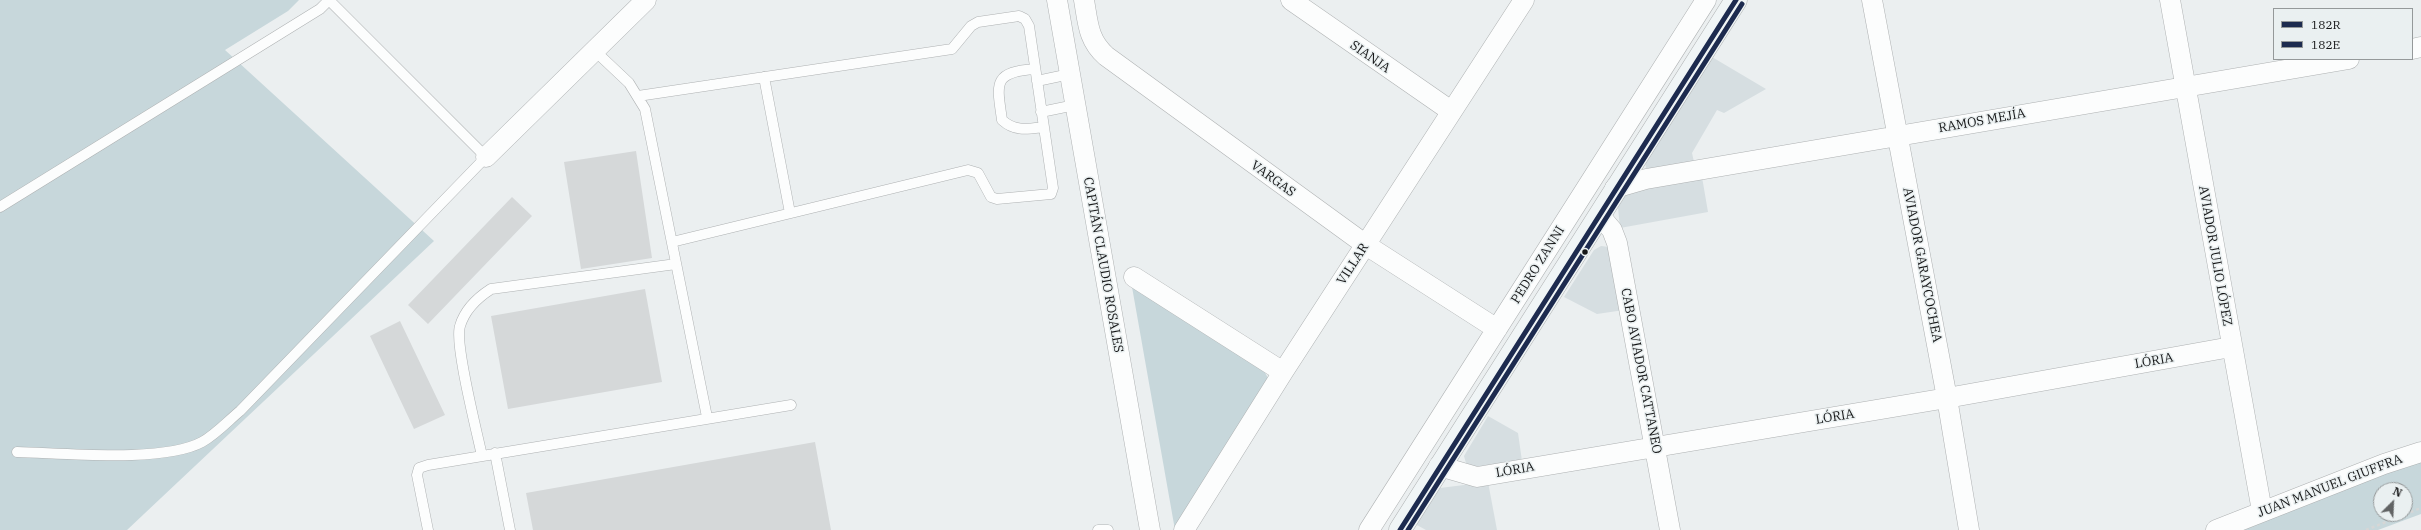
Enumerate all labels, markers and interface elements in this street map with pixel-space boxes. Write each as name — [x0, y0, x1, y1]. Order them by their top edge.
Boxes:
legend — [2273, 8, 2413, 60]
text: 182R — [2311, 17, 2341, 32]
text: 182E — [2311, 37, 2340, 52]
street label: SIANJA — [1347, 38, 1393, 76]
street label: RAMOS MEJÍA — [1937, 106, 2027, 136]
street label: VARGAS — [1248, 158, 1298, 200]
street label: CAPITÁN CLAUDIO ROSALES — [1080, 176, 1126, 354]
street label: AVIADOR JULIO LÓPEZ — [2195, 185, 2235, 327]
street label: AVIADOR GARAYCOCHEA — [1899, 186, 1945, 344]
street label: PEDRO ZANNI — [1508, 223, 1568, 307]
street label: VILLAR — [1334, 240, 1372, 288]
unlabelled marker — [1580, 247, 1590, 257]
street label: CABO AVIADOR CATTANEO — [1617, 287, 1665, 455]
street label: LÓRIA — [2133, 350, 2175, 372]
street label: LÓRIA — [1815, 406, 1855, 428]
street label: JUAN MANUEL GIUFFRA — [2255, 451, 2405, 521]
street label: LÓRIA — [1494, 459, 1536, 481]
north arrow — [2373, 482, 2413, 522]

